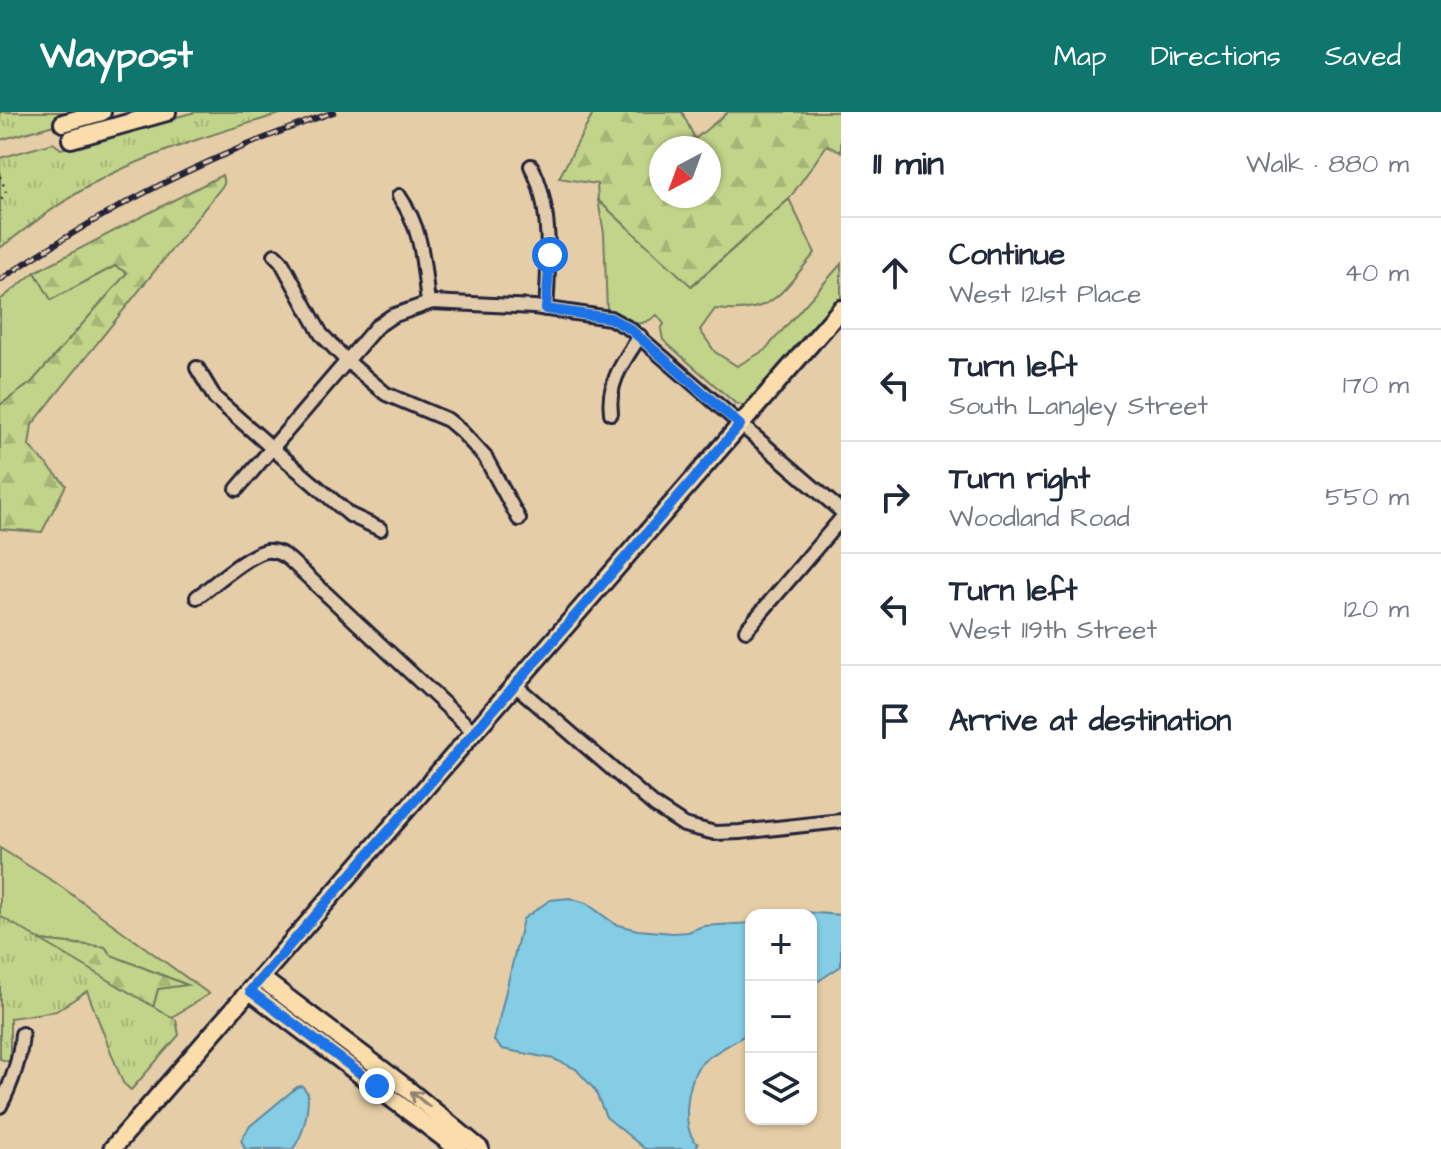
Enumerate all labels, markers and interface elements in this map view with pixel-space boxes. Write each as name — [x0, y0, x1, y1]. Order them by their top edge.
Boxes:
text: Waypost — [40, 30, 193, 82]
text: Map — [1054, 37, 1107, 76]
text: Directions — [1151, 37, 1281, 76]
text: Saved — [1325, 37, 1401, 76]
north arrow — [649, 136, 721, 208]
text: 11 min — [873, 140, 944, 188]
text: Walk · 880 m — [1246, 146, 1409, 182]
text: Continue — [949, 234, 1065, 276]
route start — [532, 237, 568, 273]
icon: ahead — [873, 251, 917, 295]
text: 40 m — [1344, 255, 1409, 291]
text: West 121st Place — [949, 276, 1141, 312]
text: Turn left — [949, 346, 1077, 388]
icon: left — [873, 363, 917, 407]
text: 170 m — [1343, 367, 1409, 403]
text: South Langley Street — [949, 388, 1208, 424]
text: Turn right — [949, 458, 1090, 500]
icon: right — [873, 475, 917, 519]
text: 550 m — [1325, 479, 1409, 515]
text: Woodland Road — [949, 500, 1130, 536]
text: Turn left — [949, 570, 1077, 612]
icon: left — [873, 587, 917, 631]
text: 120 m — [1344, 591, 1409, 627]
text: West 119th Street — [949, 612, 1157, 648]
icon: arrive — [873, 699, 917, 743]
text: Arrive at destination — [949, 700, 1231, 742]
map controls — [745, 909, 817, 1125]
button: + — [745, 909, 817, 981]
button: − — [745, 981, 817, 1053]
button: layers — [745, 1053, 817, 1125]
route end — [359, 1068, 395, 1104]
one-way arrow — [411, 1090, 431, 1108]

